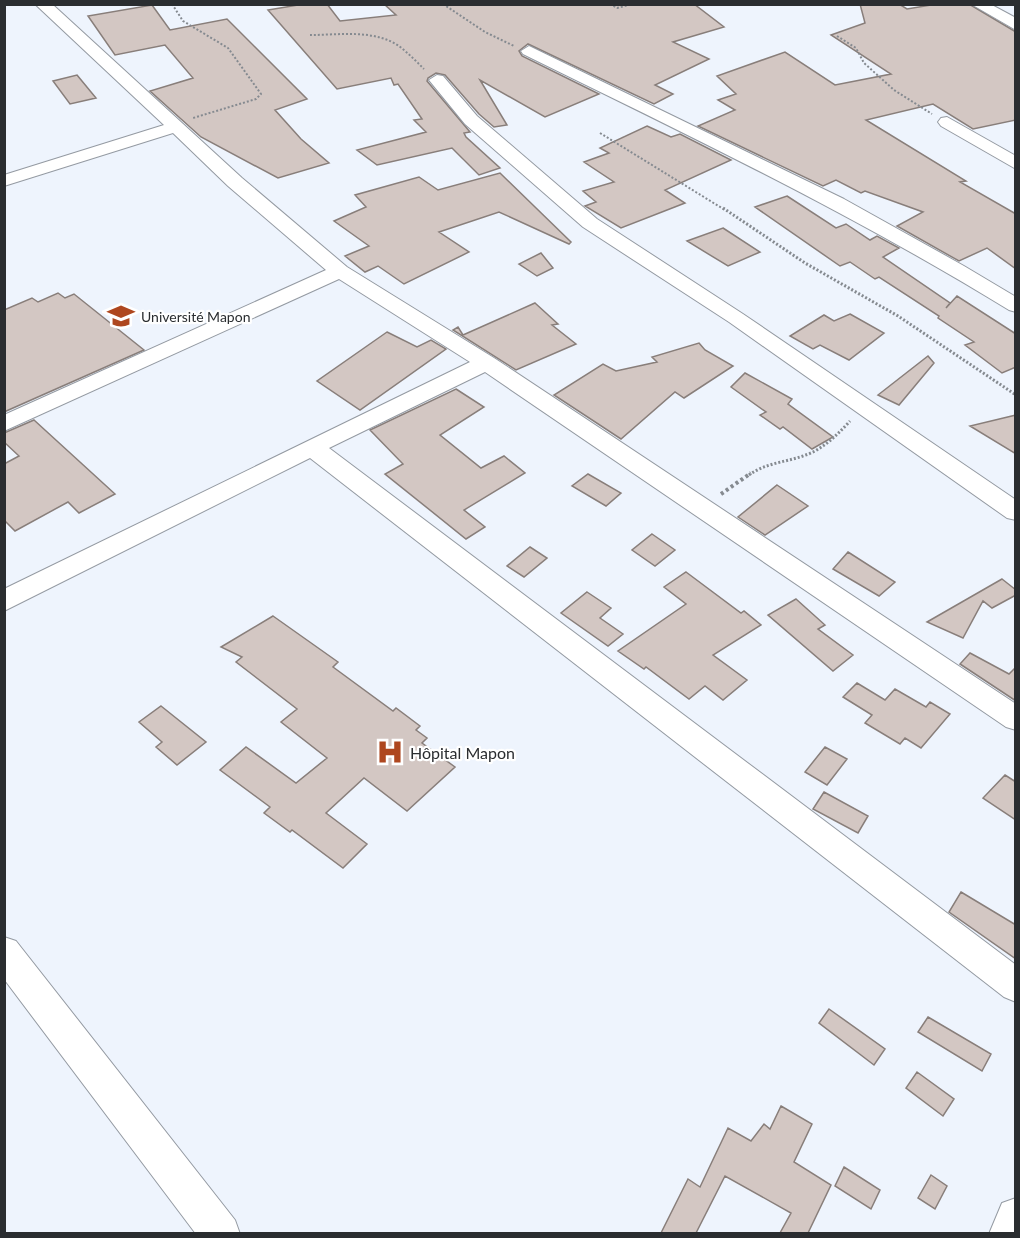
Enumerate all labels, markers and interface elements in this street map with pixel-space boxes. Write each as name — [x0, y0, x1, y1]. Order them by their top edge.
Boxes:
school or university icon: Université Mapon — [106, 301, 136, 331]
place label: Université Mapon — [141, 308, 250, 325]
hospital icon: Hôpital Mapon — [375, 737, 405, 767]
place label: Hôpital Mapon — [410, 743, 515, 762]

